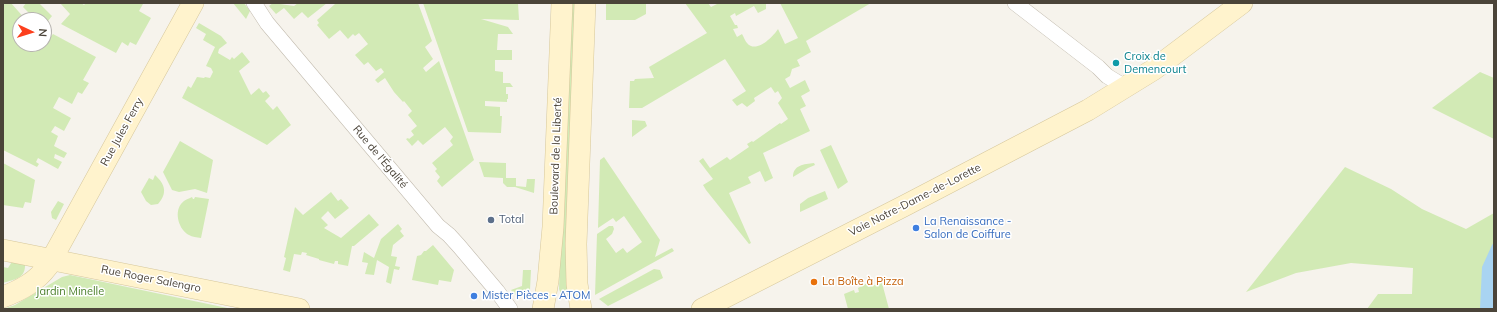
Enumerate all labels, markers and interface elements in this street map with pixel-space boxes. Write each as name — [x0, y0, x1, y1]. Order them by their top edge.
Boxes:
north arrow — [12, 12, 52, 52]
text: N — [36, 28, 50, 37]
place label: Croix de Demencourt — [1124, 50, 1186, 76]
marker: Croix de Demencourt — [1111, 58, 1121, 68]
street label: Rue Jules Ferry — [98, 96, 146, 168]
street label: Boulevard de la Liberté — [547, 97, 565, 215]
street label: Rue de l'Égalité — [350, 123, 410, 191]
street label: Voie Notre-Dame-de-Lorette — [847, 161, 983, 239]
place label: Total — [499, 213, 524, 227]
marker: Total — [486, 215, 496, 225]
place label: La Renaissance - Salon de Coiffure — [924, 215, 1011, 241]
marker: La Renaissance - Salon de Coiffure — [911, 223, 921, 233]
street label: Rue Roger Salengro — [100, 263, 202, 295]
place label: La Boîte à Pizza — [822, 275, 904, 289]
marker: La Boîte à Pizza — [809, 277, 819, 287]
park label: Jardin Minelle — [36, 285, 104, 299]
place label: Mister Pièces - ATOM — [482, 289, 590, 303]
marker: Mister Pièces - ATOM — [469, 291, 479, 301]

